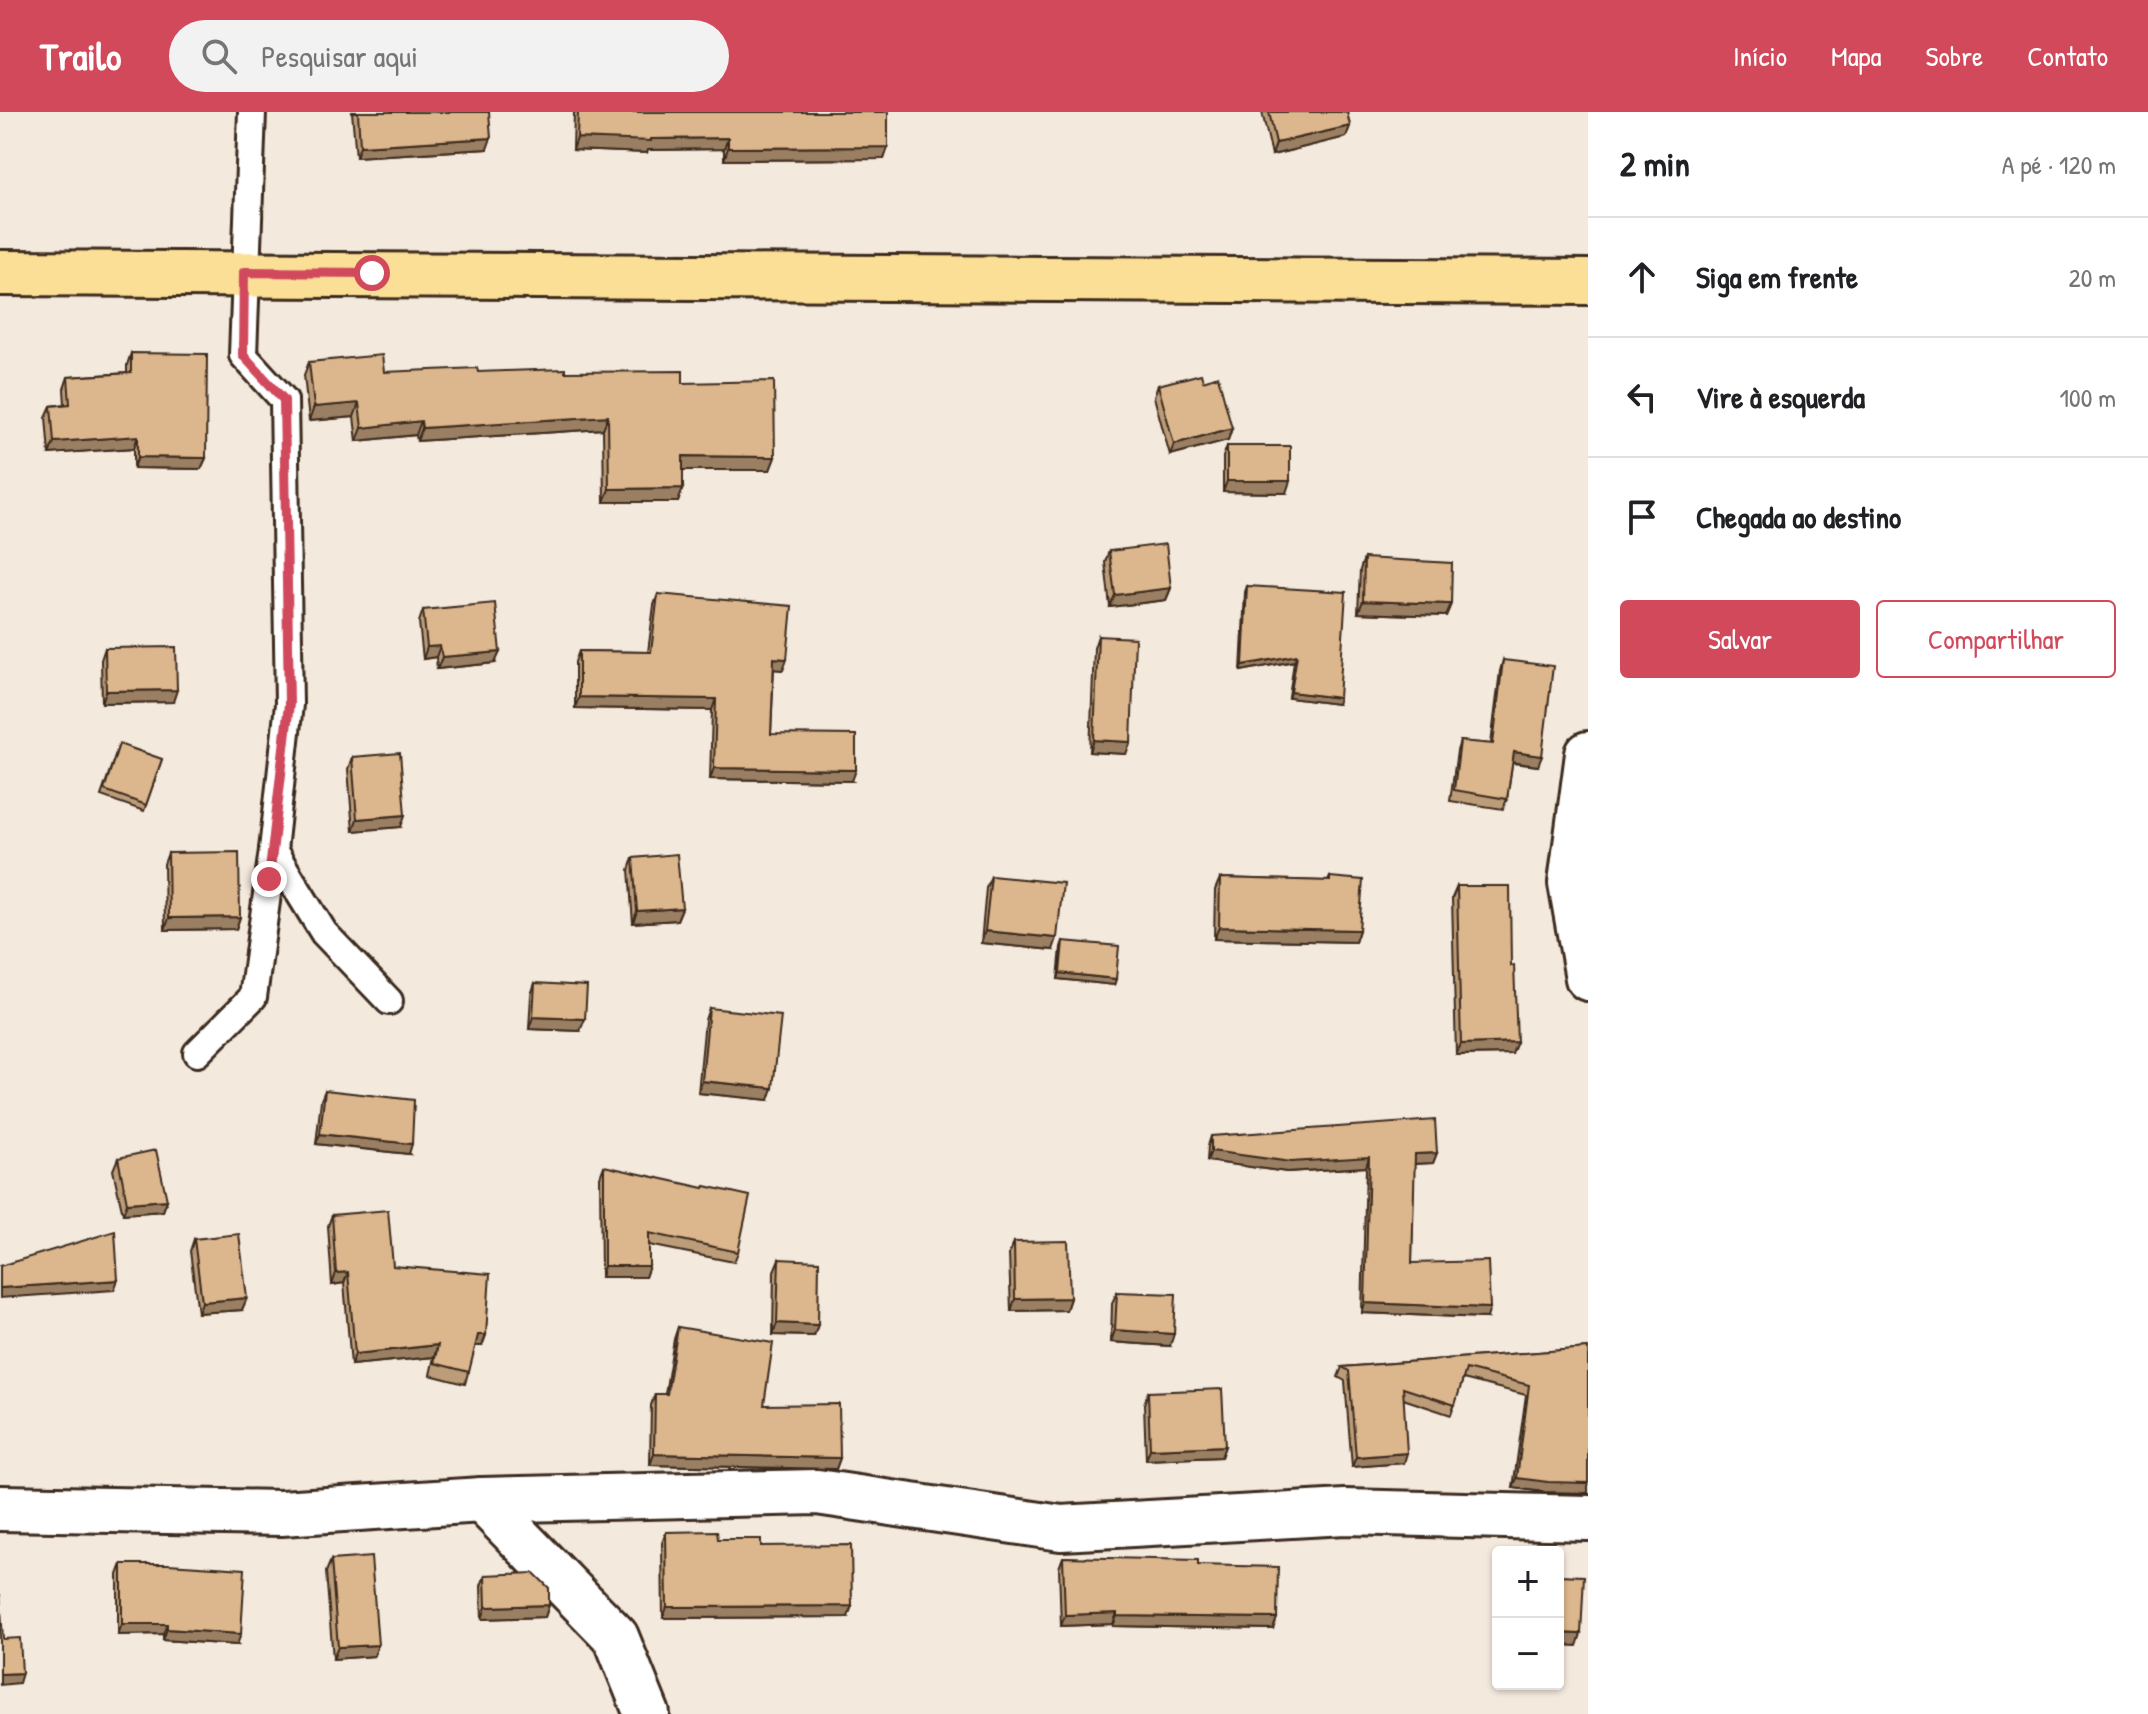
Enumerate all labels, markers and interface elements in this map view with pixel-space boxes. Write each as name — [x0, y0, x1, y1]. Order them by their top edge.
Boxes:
search box — [169, 20, 729, 92]
text: Trailo — [40, 30, 121, 82]
icon: search — [197, 34, 241, 78]
text: Pesquisar aqui — [261, 36, 418, 76]
text: Início — [1733, 37, 1787, 75]
text: Mapa — [1831, 37, 1882, 75]
text: Sobre — [1926, 37, 1983, 75]
text: Contato — [2027, 37, 2108, 75]
text: 2 min — [1620, 141, 1690, 187]
text: A pé · 120 m — [2002, 147, 2116, 182]
route start — [354, 255, 390, 291]
icon: ahead — [1620, 255, 1664, 299]
text: Siga em frente — [1696, 257, 1858, 297]
text: 20 m — [2069, 260, 2116, 295]
icon: left — [1620, 375, 1664, 419]
text: Vire à esquerda — [1696, 377, 1865, 417]
text: 100 m — [2060, 380, 2116, 415]
icon: arrive — [1620, 495, 1664, 539]
text: Chegada ao destino — [1696, 497, 1901, 537]
button: Salvar — [1620, 600, 1860, 678]
button: Compartilhar — [1876, 600, 2116, 678]
route end — [251, 861, 287, 897]
map controls — [1492, 1546, 1564, 1690]
button: + — [1492, 1546, 1564, 1618]
button: − — [1492, 1618, 1564, 1690]

